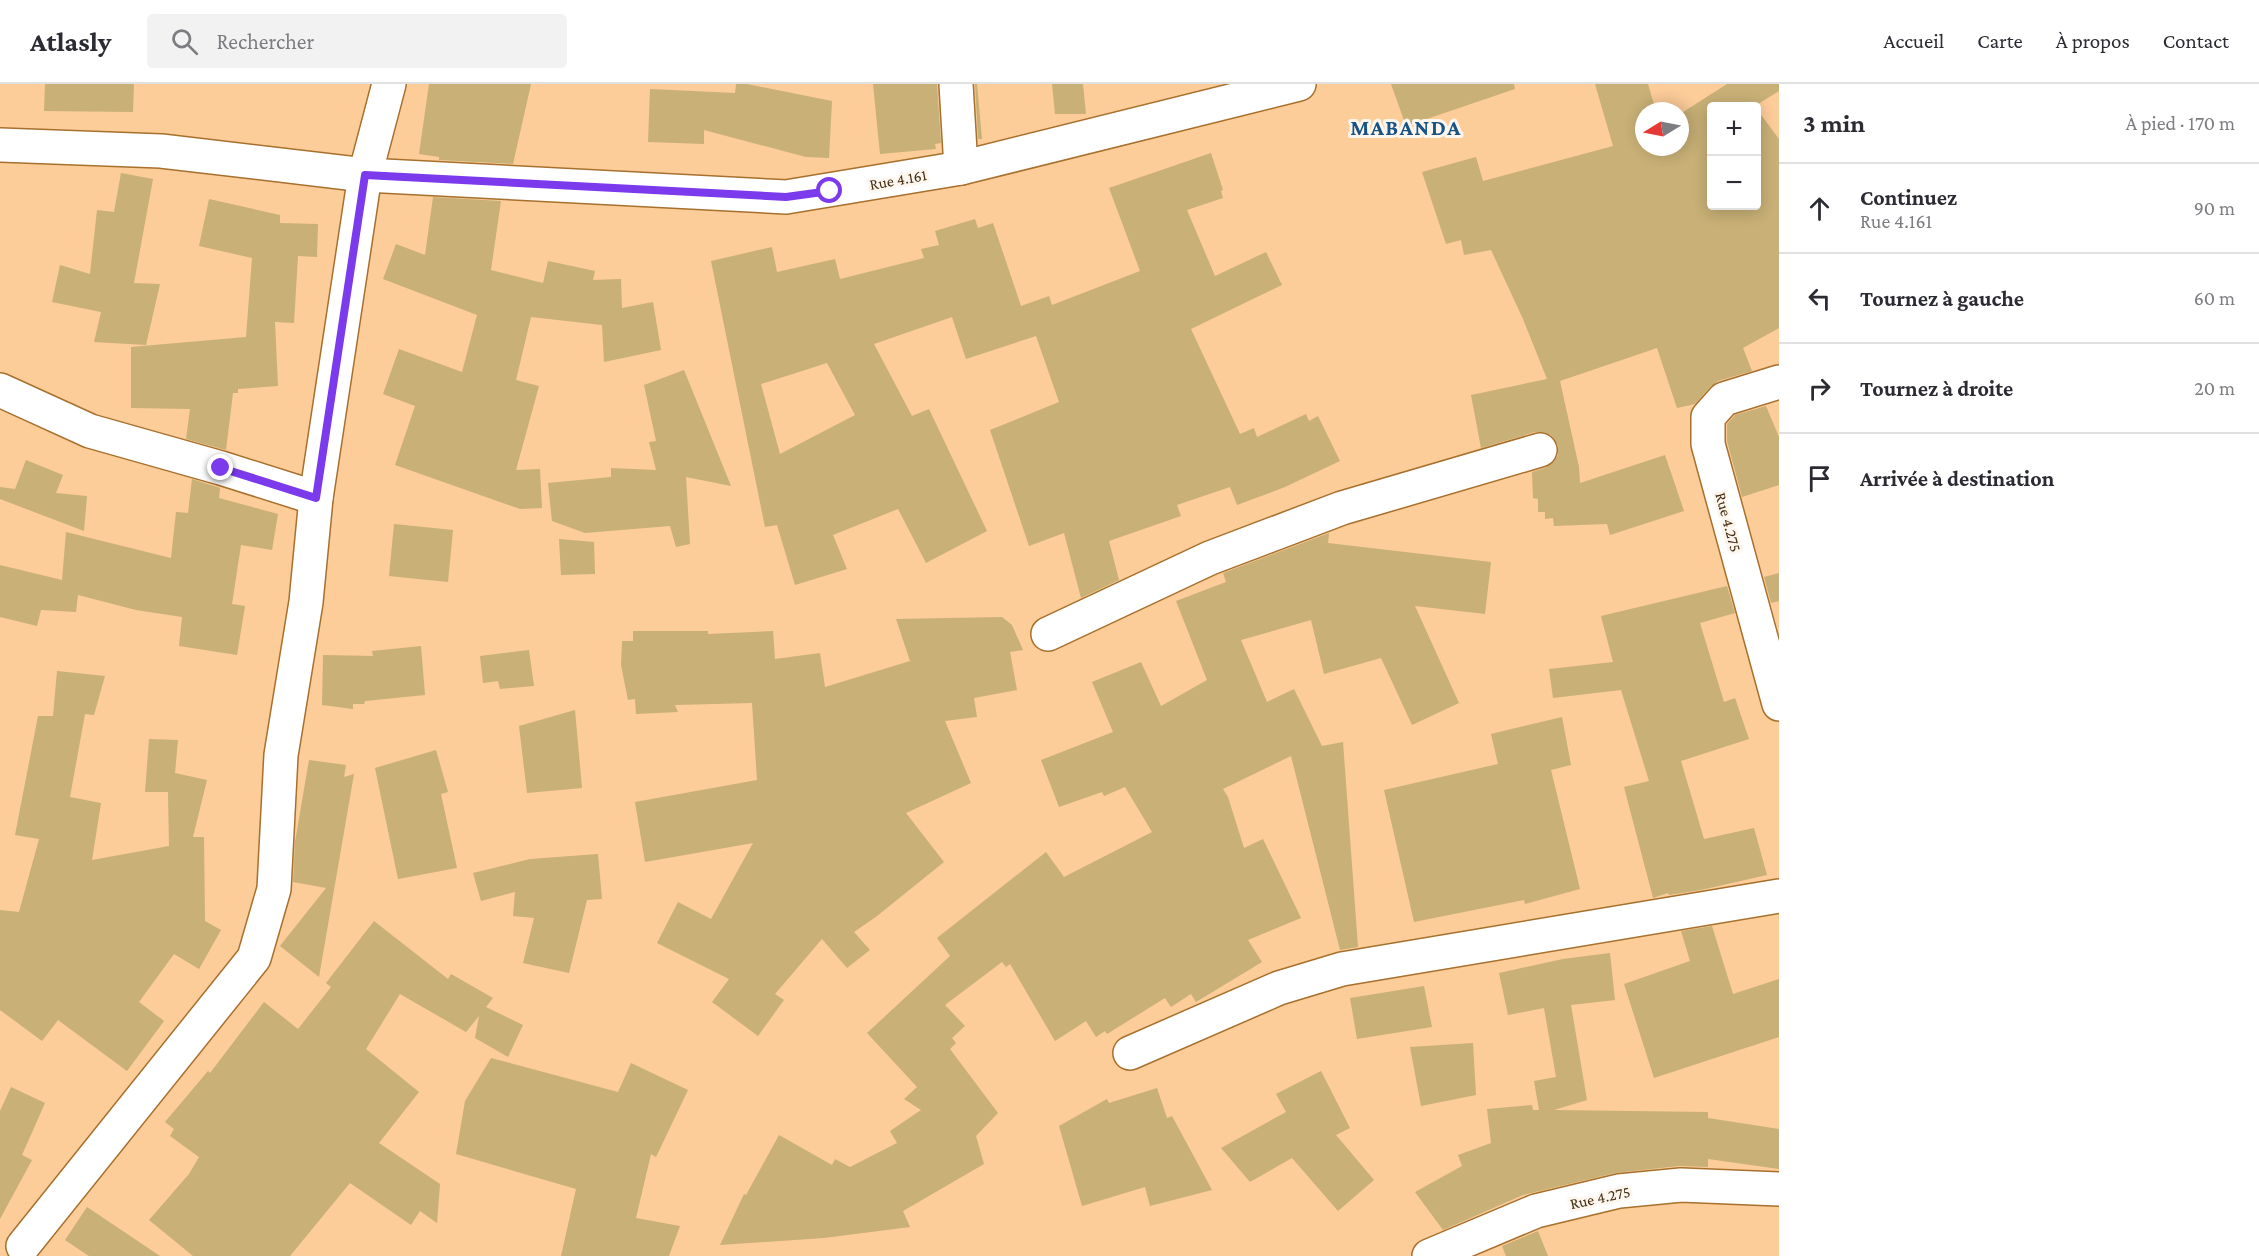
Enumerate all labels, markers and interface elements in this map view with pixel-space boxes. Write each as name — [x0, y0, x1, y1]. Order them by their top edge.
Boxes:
search box — [147, 14, 567, 68]
icon: search — [168, 25, 201, 58]
text: Atlasly — [30, 26, 111, 57]
text: Rechercher — [216, 29, 314, 54]
text: Accueil — [1884, 29, 1944, 53]
text: Carte — [1977, 29, 2023, 53]
text: À propos — [2056, 29, 2130, 53]
text: Contact — [2163, 29, 2229, 53]
north arrow — [1635, 102, 1689, 156]
map controls — [1707, 102, 1761, 210]
button: + — [1707, 102, 1761, 156]
text: 3 min — [1803, 109, 1865, 138]
text: À pied · 170 m — [2126, 112, 2235, 134]
district label: MABANDA — [1350, 115, 1462, 140]
button: − — [1707, 156, 1761, 210]
street label: Rue 4.161 — [868, 166, 928, 193]
route start — [816, 177, 842, 203]
text: Continuez — [1860, 185, 1957, 210]
icon: ahead — [1803, 192, 1836, 225]
text: 90 m — [2194, 197, 2235, 219]
text: Rue 4.161 — [1860, 210, 1932, 232]
icon: left — [1803, 282, 1836, 315]
text: Tournez à gauche — [1860, 286, 2024, 311]
text: 60 m — [2194, 287, 2235, 309]
icon: right — [1803, 372, 1836, 405]
text: Tournez à droite — [1860, 376, 2013, 401]
text: 20 m — [2194, 377, 2235, 399]
route end — [207, 454, 233, 480]
icon: arrive — [1803, 462, 1836, 495]
text: Arrivée à destination — [1860, 466, 2054, 491]
street label: Rue 4.275 — [1712, 490, 1745, 554]
street label: Rue 4.275 — [1568, 1183, 1632, 1212]

